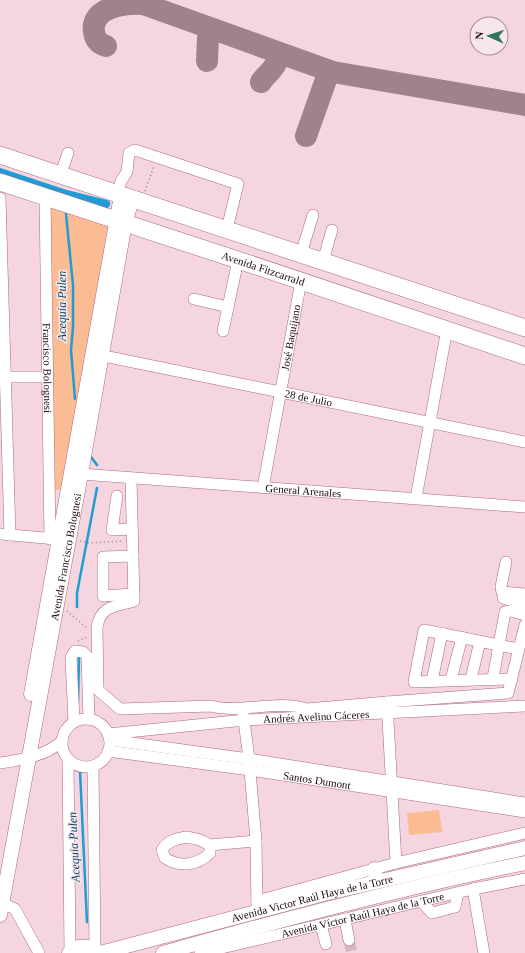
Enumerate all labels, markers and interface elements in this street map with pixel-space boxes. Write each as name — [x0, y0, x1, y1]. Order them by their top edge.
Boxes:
north arrow — [469, 16, 509, 56]
text: N — [473, 31, 485, 40]
street label: Avenida Fitzcarrald — [220, 249, 307, 288]
water label: Acequia Pulen — [55, 271, 69, 342]
street label: José Baquíjano — [279, 303, 303, 372]
street label: Francisco Bolognesi — [41, 323, 54, 413]
street label: 28 de Julio — [284, 387, 334, 409]
street label: General Arenales — [265, 482, 342, 499]
street label: Avenida Francisco Bolognesi — [48, 492, 83, 622]
street label: Andrés Avelino Cáceres — [263, 708, 370, 725]
street label: Santos Dumont — [282, 769, 352, 791]
water label: Acequia Pulen — [65, 812, 83, 883]
street label: Avenida Victor Raúl Haya de la Torre — [230, 872, 394, 924]
street label: Avenida Víctor Raúl Haya de la Torre — [280, 890, 445, 940]

